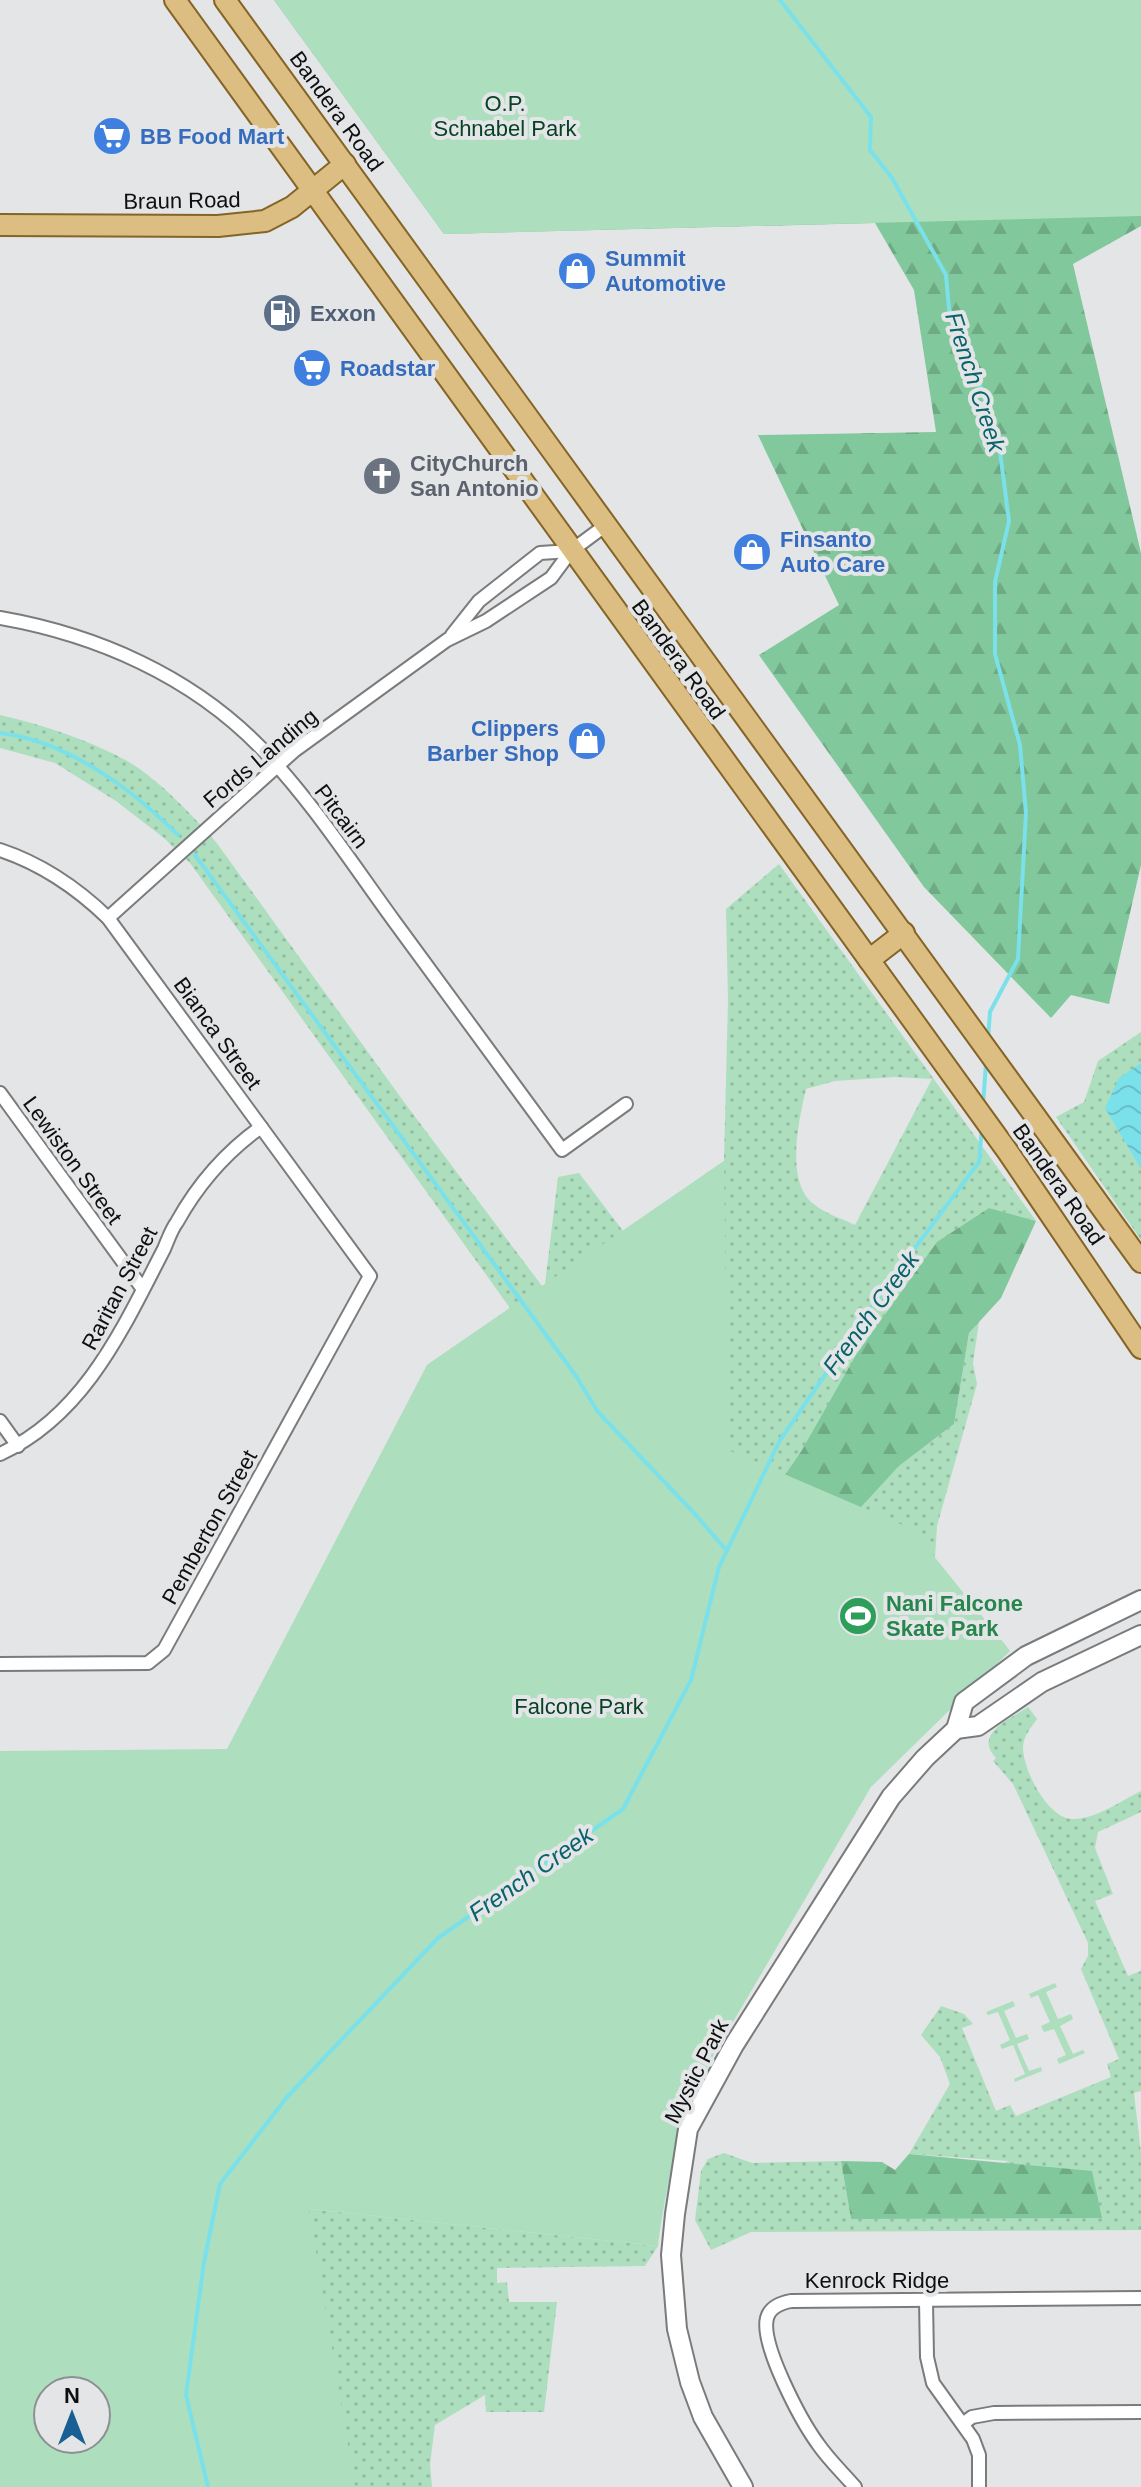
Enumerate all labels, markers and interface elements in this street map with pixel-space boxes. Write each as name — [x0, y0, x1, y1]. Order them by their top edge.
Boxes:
street label: Bandera Road — [285, 47, 388, 176]
park label: O.P. Schnabel Park — [433, 91, 578, 141]
supermarket icon: BB Food Mart — [91, 115, 133, 157]
place label: BB Food Mart — [140, 124, 285, 149]
street label: Braun Road — [123, 187, 241, 214]
place label: Summit Automotive — [605, 246, 726, 296]
shop icon: Summit Automotive — [556, 250, 598, 292]
fuel station icon: Exxon — [261, 292, 303, 334]
place label: Exxon — [310, 301, 376, 326]
water label: French Creek — [940, 309, 1011, 457]
supermarket icon: Roadstar — [291, 347, 333, 389]
place label: Roadstar — [340, 356, 436, 381]
place label: CityChurch San Antonio — [410, 451, 539, 501]
church icon: CityChurch San Antonio — [361, 455, 403, 497]
place label: Finsanto Auto Care — [780, 527, 885, 577]
shop icon: Finsanto Auto Care — [731, 531, 773, 573]
street label: Bandera Road — [627, 595, 730, 724]
street label: Fords Landing — [198, 704, 322, 813]
place label: Clippers Barber Shop — [427, 716, 559, 766]
shop icon: Clippers Barber Shop — [566, 720, 608, 762]
street label: Pitcairn — [310, 779, 374, 853]
street label: Bianca Street — [169, 973, 267, 1094]
street label: Lewiston Street — [18, 1092, 127, 1229]
street label: Bandera Road — [1008, 1119, 1110, 1250]
street label: Raritan Street — [77, 1222, 162, 1354]
water label: French Creek — [817, 1244, 925, 1379]
street label: Pemberton Street — [157, 1446, 262, 1609]
place label: Nani Falcone Skate Park — [886, 1591, 1023, 1641]
sports icon: Nani Falcone Skate Park — [837, 1595, 879, 1637]
park label: Falcone Park — [514, 1694, 645, 1719]
water label: French Creek — [463, 1820, 600, 1926]
street label: Mystic Park — [660, 2014, 734, 2128]
street label: Kenrock Ridge — [805, 2268, 949, 2293]
north arrow — [32, 2375, 112, 2455]
text: N — [64, 2383, 80, 2408]

